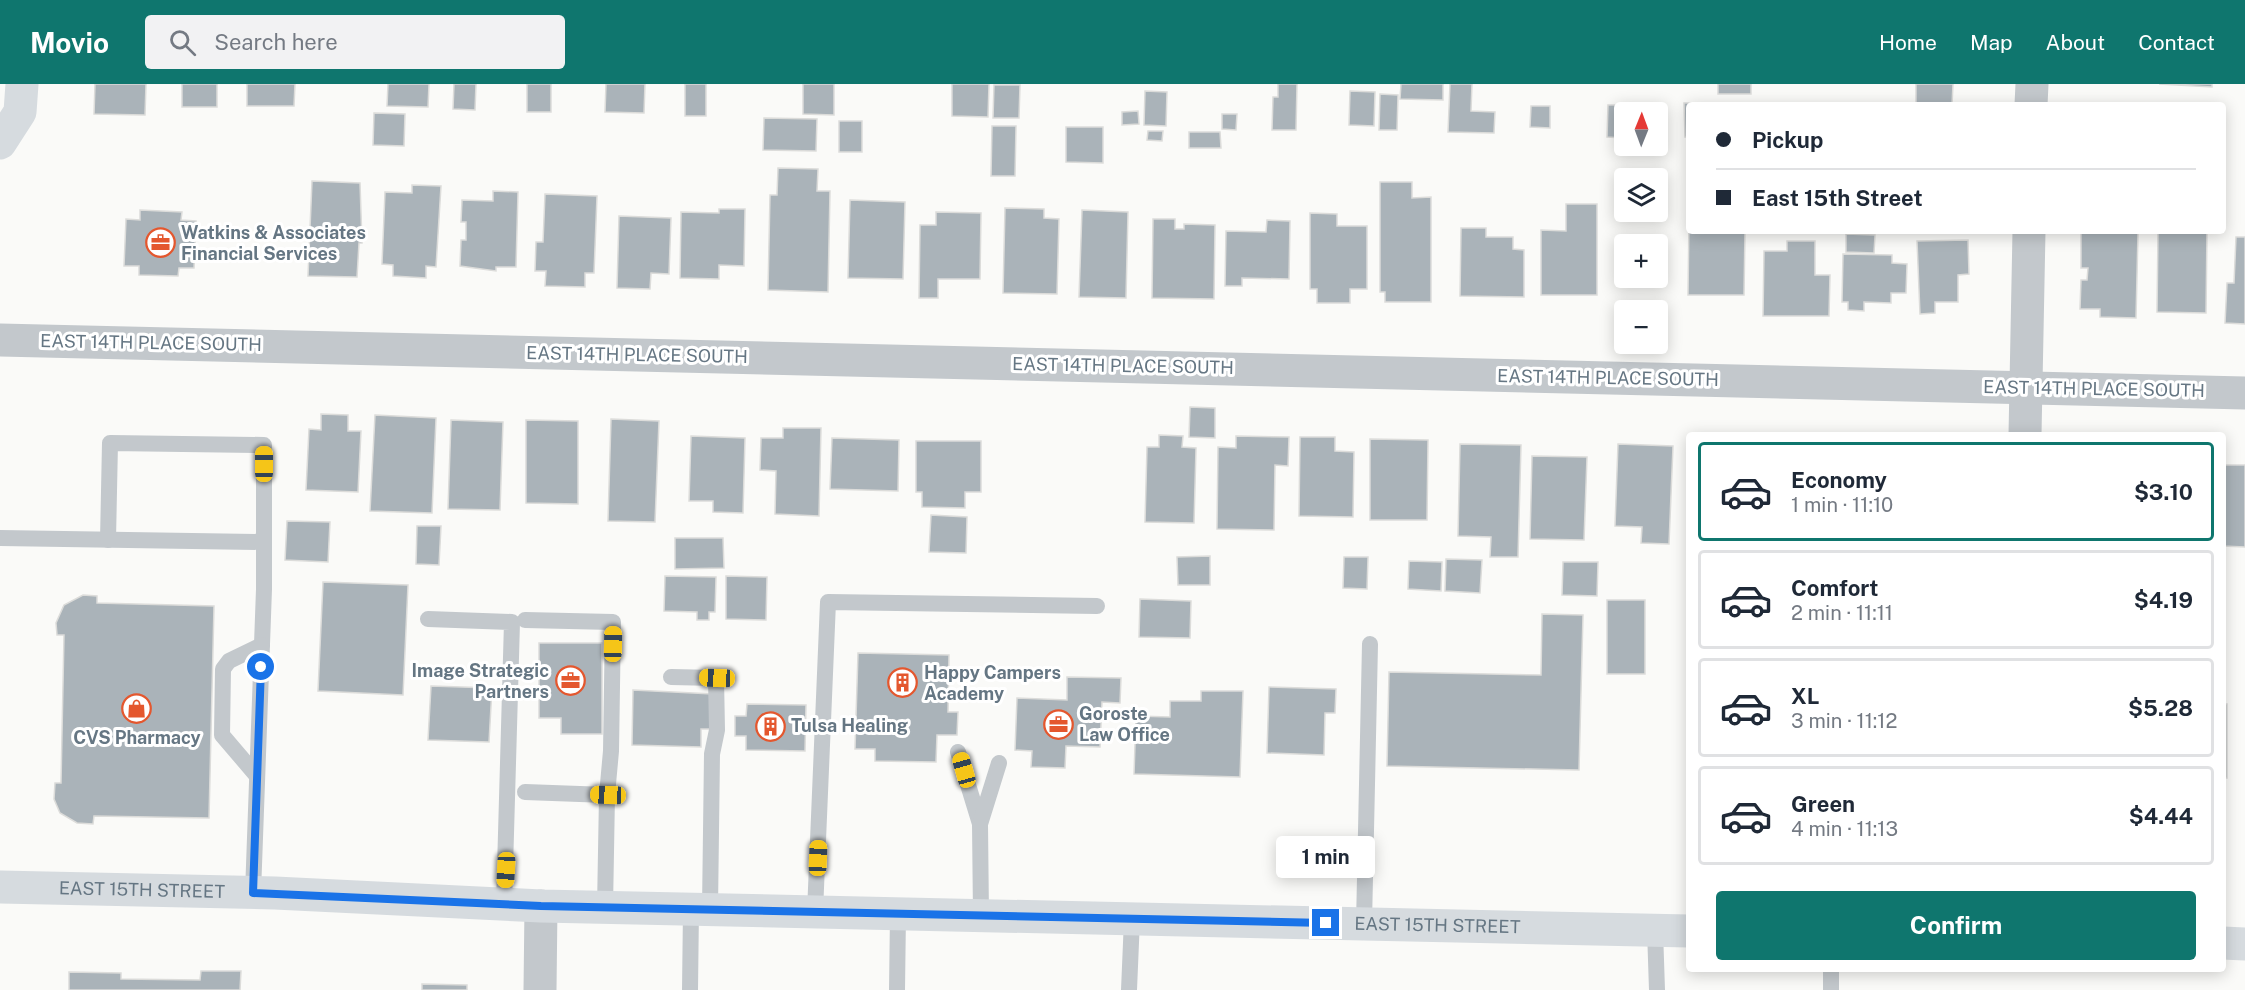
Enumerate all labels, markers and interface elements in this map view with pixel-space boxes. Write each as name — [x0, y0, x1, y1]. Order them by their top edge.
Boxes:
search box — [145, 15, 565, 69]
text: Movio — [30, 26, 109, 59]
icon: search — [166, 26, 199, 59]
text: Search here — [214, 29, 338, 55]
text: Home — [1879, 30, 1937, 55]
text: Map — [1970, 30, 2013, 55]
text: About — [2046, 30, 2105, 55]
text: Contact — [2138, 30, 2215, 55]
north arrow — [1614, 102, 1668, 156]
map controls — [1614, 102, 1668, 354]
text: Pickup — [1752, 127, 1823, 153]
button: layers — [1614, 168, 1668, 222]
text: East 15th Street — [1752, 185, 1923, 211]
place label: Watkins & Associates Financial Services — [181, 222, 366, 264]
office icon: Watkins & Associates Financial Services — [144, 227, 176, 259]
button: + — [1614, 234, 1668, 288]
button: − — [1614, 300, 1668, 354]
street label: EAST 14TH PLACE SOUTH — [40, 330, 262, 355]
street label: EAST 14TH PLACE SOUTH — [526, 342, 748, 367]
street label: EAST 14TH PLACE SOUTH — [1012, 353, 1234, 378]
street label: EAST 14TH PLACE SOUTH — [1497, 365, 1719, 390]
street label: EAST 14TH PLACE SOUTH — [1983, 376, 2205, 401]
car — [255, 446, 273, 482]
icon: car — [1719, 465, 1773, 519]
text: Economy — [1791, 467, 1887, 493]
text: $3.10 — [2134, 479, 2193, 505]
text: 1 min · 11:10 — [1791, 493, 1893, 517]
icon: car — [1719, 573, 1773, 627]
text: Comfort — [1791, 575, 1878, 601]
text: $4.19 — [2134, 587, 2193, 613]
text: 2 min · 11:11 — [1791, 601, 1893, 625]
car — [604, 626, 622, 662]
route start — [247, 653, 274, 680]
place label: Image Strategic Partners — [412, 660, 549, 702]
place label: Happy Campers Academy — [924, 662, 1061, 704]
office icon: Image Strategic Partners — [554, 665, 586, 697]
building icon: Happy Campers Academy — [887, 667, 919, 699]
car — [699, 668, 735, 688]
icon: car — [1719, 681, 1773, 735]
text: XL — [1791, 683, 1819, 709]
shop icon: CVS Pharmacy — [121, 693, 153, 725]
text: $5.28 — [2128, 695, 2193, 721]
place label: Goroste Law Office — [1079, 703, 1170, 745]
office icon: Goroste Law Office — [1042, 708, 1074, 740]
text: 3 min · 11:12 — [1791, 709, 1897, 733]
building icon: Tulsa Healing — [754, 710, 786, 742]
place label: Tulsa Healing — [791, 715, 908, 736]
place label: CVS Pharmacy — [73, 727, 201, 748]
car — [950, 750, 978, 790]
car — [590, 785, 626, 805]
icon: car — [1719, 789, 1773, 843]
text: Green — [1791, 791, 1855, 817]
text: $4.44 — [2129, 803, 2193, 829]
text: 4 min · 11:13 — [1791, 817, 1898, 841]
callout: 1 min — [1276, 836, 1376, 878]
car — [808, 840, 828, 876]
text: 1 min — [1301, 845, 1350, 869]
car — [496, 852, 516, 888]
street label: EAST 15TH STREET — [59, 877, 226, 902]
button: Confirm — [1716, 891, 2196, 960]
route end — [1312, 909, 1339, 936]
street label: EAST 15TH STREET — [1354, 913, 1521, 937]

